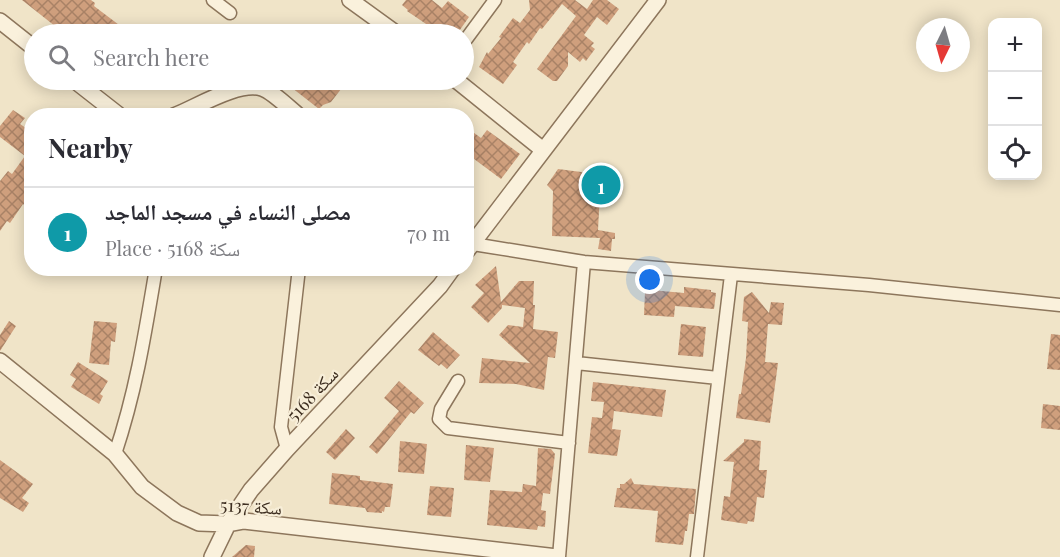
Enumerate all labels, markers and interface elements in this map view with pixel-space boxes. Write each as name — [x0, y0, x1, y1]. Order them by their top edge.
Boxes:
north arrow — [916, 18, 970, 72]
map controls — [988, 18, 1042, 180]
button: + — [988, 18, 1042, 72]
search box — [24, 24, 474, 90]
icon: search — [45, 41, 78, 74]
text: Search here — [93, 42, 209, 72]
button: − — [988, 72, 1042, 126]
button: locate — [988, 126, 1042, 180]
text: Nearby — [48, 130, 133, 165]
pin: 1 — [582, 162, 620, 207]
text: مصلى النساء في مسجد الماجد — [105, 196, 351, 226]
text: 1 — [64, 219, 71, 246]
text: 70 m — [407, 219, 450, 246]
text: Place · سكة 5168 — [105, 234, 240, 261]
your location — [635, 265, 664, 294]
street label: سكة 5168 — [281, 362, 343, 426]
street label: سكة 5137 — [219, 492, 283, 520]

